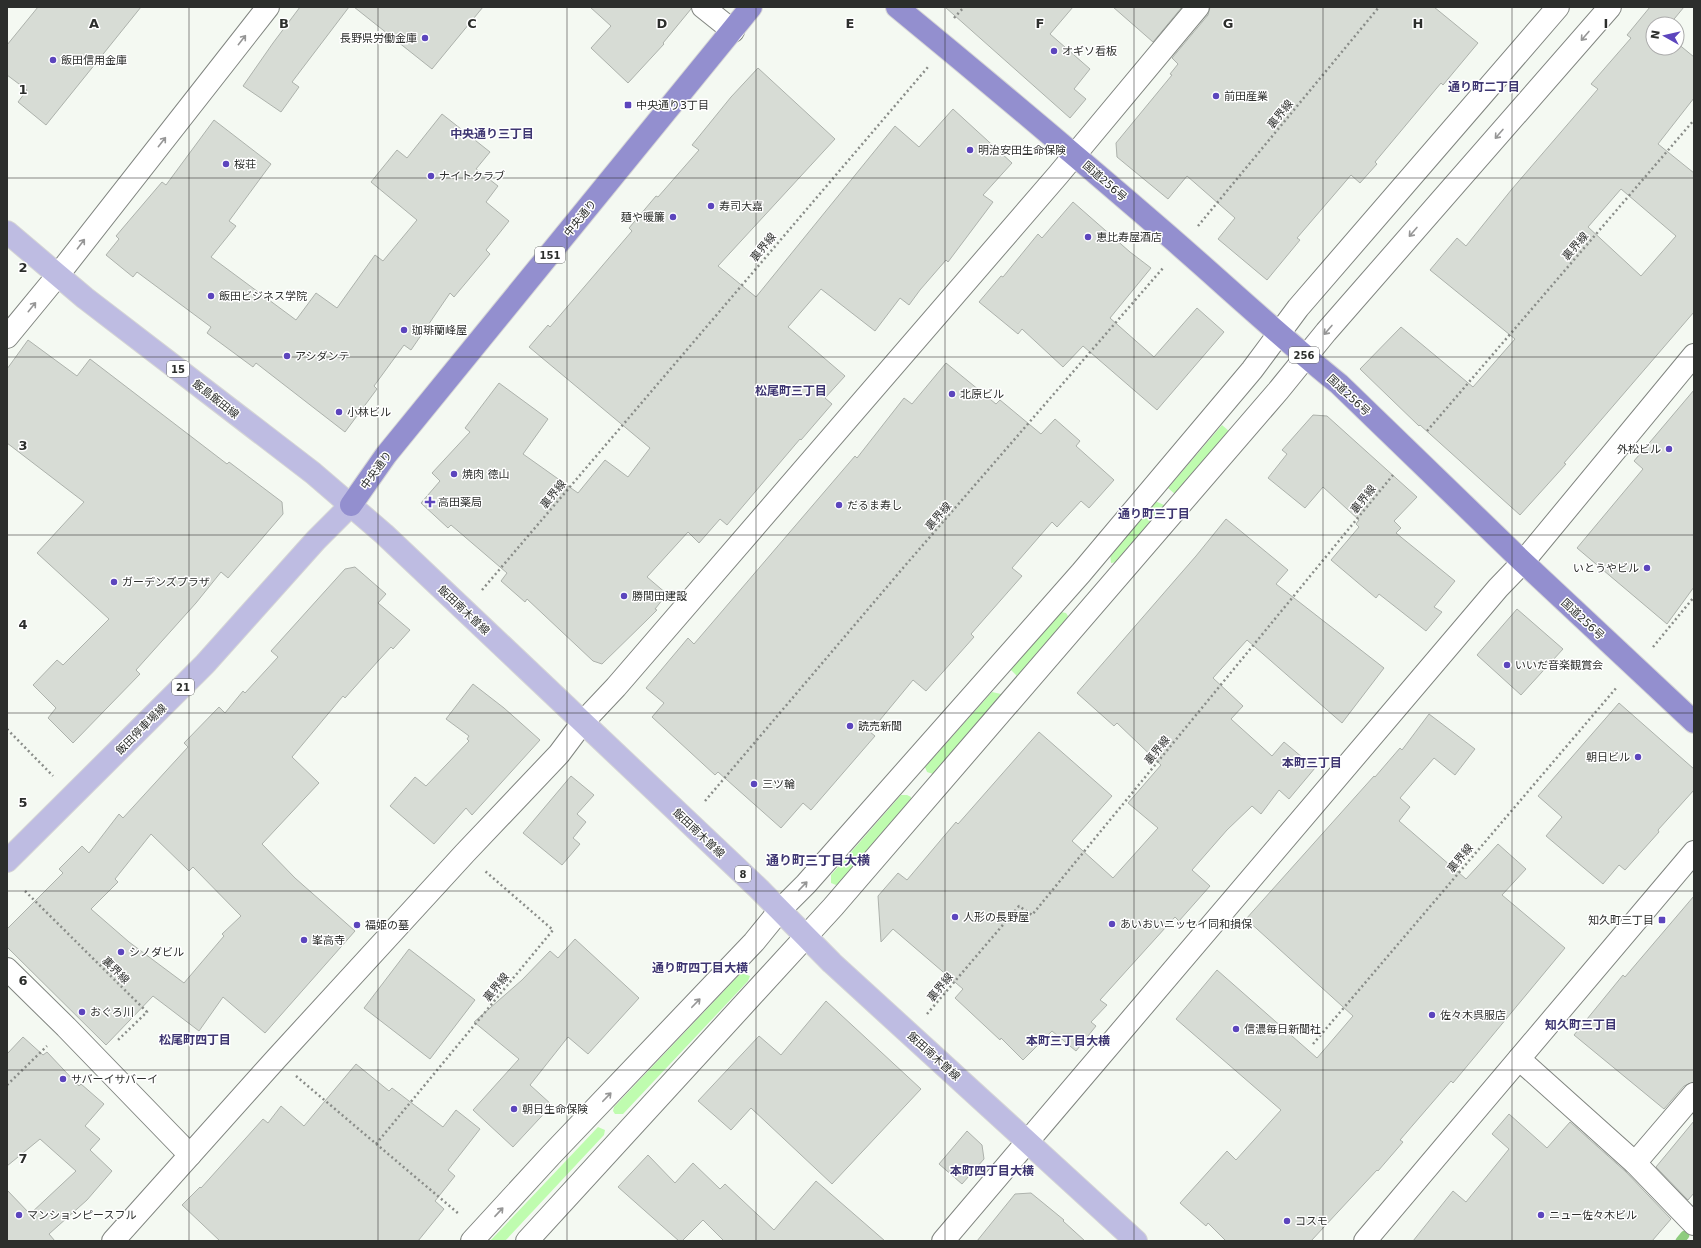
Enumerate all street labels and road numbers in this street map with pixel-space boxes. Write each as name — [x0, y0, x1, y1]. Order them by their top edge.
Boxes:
street label: 裏界線 — [1265, 98, 1296, 131]
street label: 国道256号 — [1080, 159, 1129, 204]
street label: 中央通り — [561, 197, 599, 240]
street label: 裏界線 — [1560, 230, 1591, 263]
street label: 裏界線 — [748, 231, 779, 264]
road number: 151 — [535, 247, 565, 263]
road number: 256 — [1289, 347, 1319, 363]
road number: 15 — [167, 361, 189, 377]
street label: 国道256号 — [1324, 372, 1373, 419]
street label: 飯島飯田線 — [190, 377, 241, 421]
street label: 中央通り — [358, 449, 395, 492]
street label: 裏界線 — [538, 478, 569, 511]
street label: 裏界線 — [1348, 482, 1379, 516]
street label: 裏界線 — [923, 500, 954, 533]
street label: 飯田南木曽線 — [435, 583, 492, 638]
street label: 国道256号 — [1558, 596, 1607, 643]
road number: 21 — [172, 679, 194, 695]
street label: 飯田停車場線 — [113, 701, 169, 757]
street label: 裏界線 — [1142, 733, 1173, 767]
street label: 飯田南木曽線 — [670, 806, 727, 861]
street label: 裏界線 — [1445, 842, 1476, 875]
road number: 8 — [735, 866, 751, 882]
street label: 裏界線 — [99, 954, 132, 987]
street label: 裏界線 — [481, 971, 512, 1004]
street label: 裏界線 — [925, 971, 956, 1004]
street label: 飯田南木曽線 — [905, 1029, 963, 1083]

